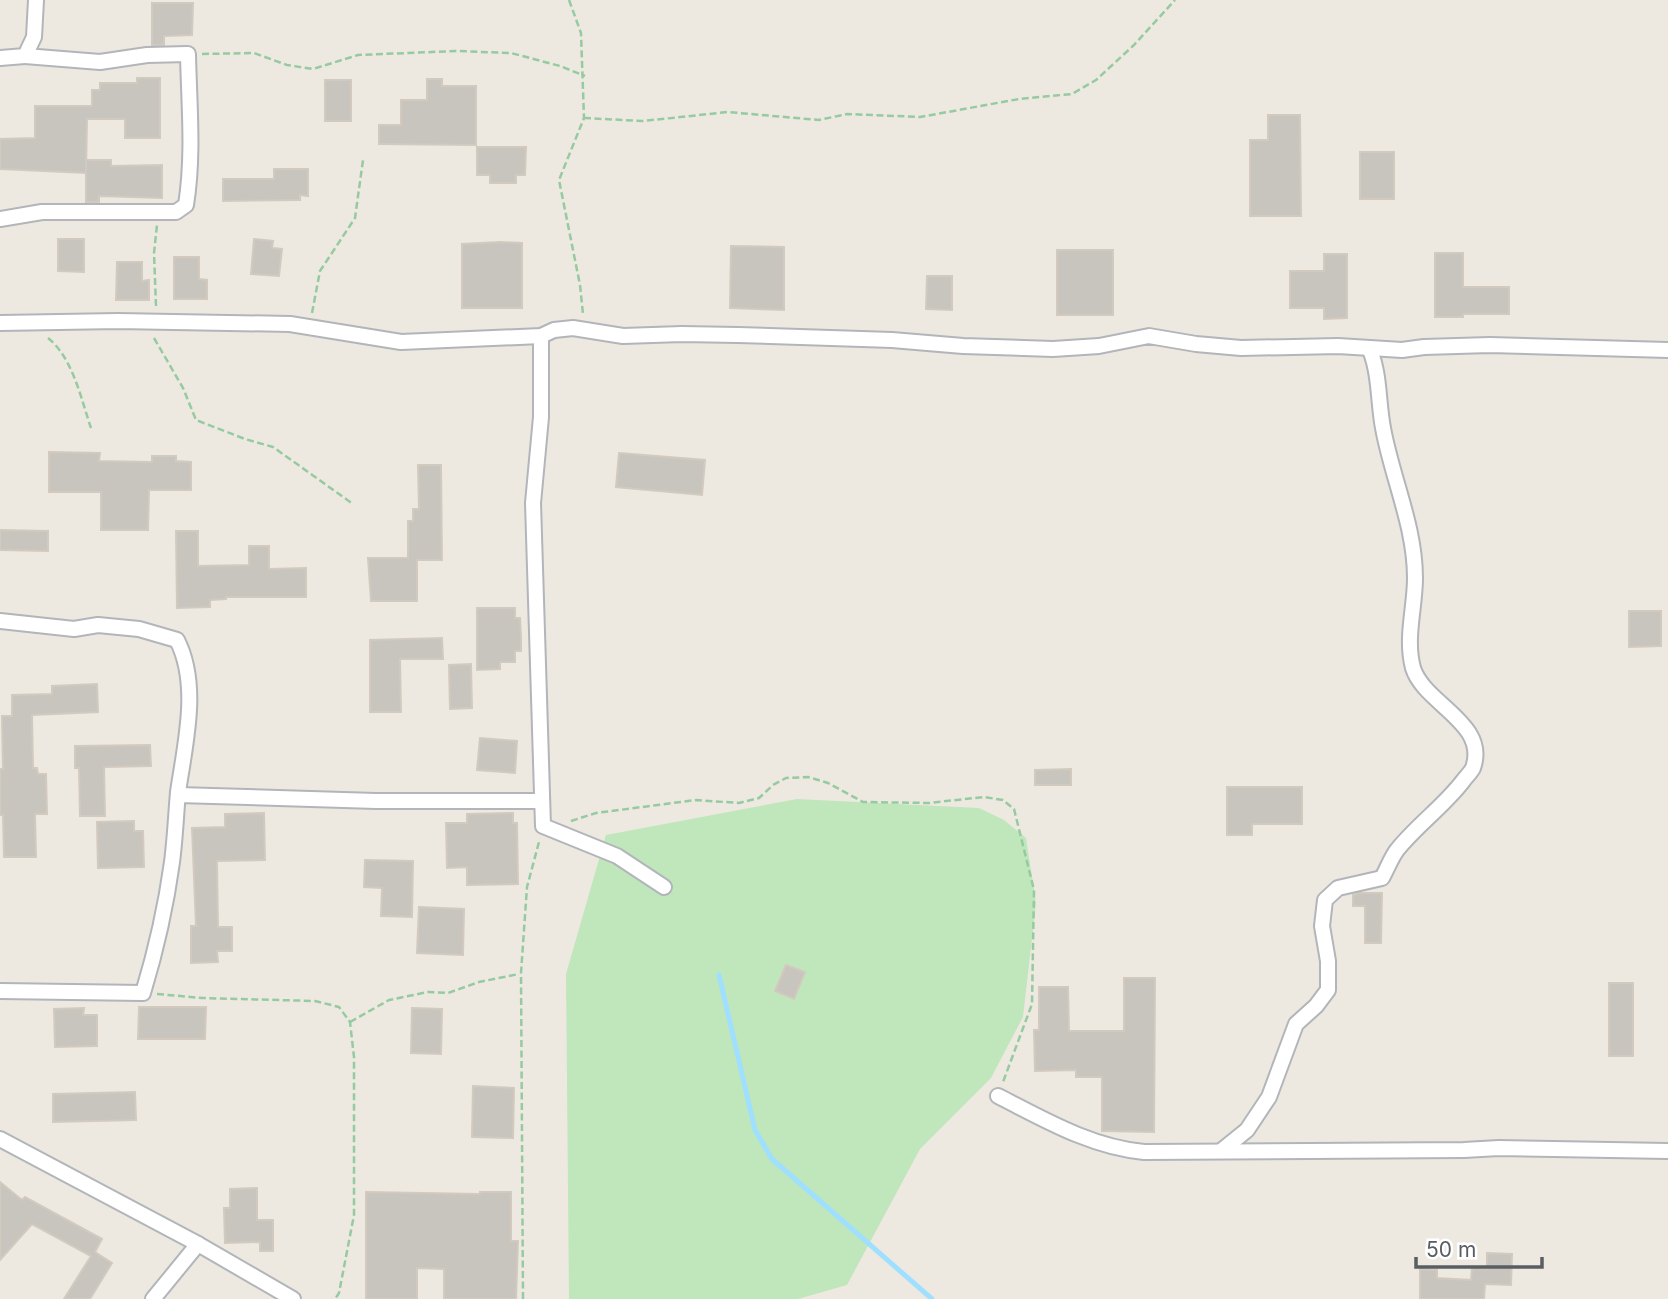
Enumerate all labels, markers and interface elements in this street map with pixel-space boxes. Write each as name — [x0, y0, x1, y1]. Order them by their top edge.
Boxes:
scale bar — [1416, 1226, 1542, 1270]
text: 50 m — [1426, 1237, 1476, 1262]

